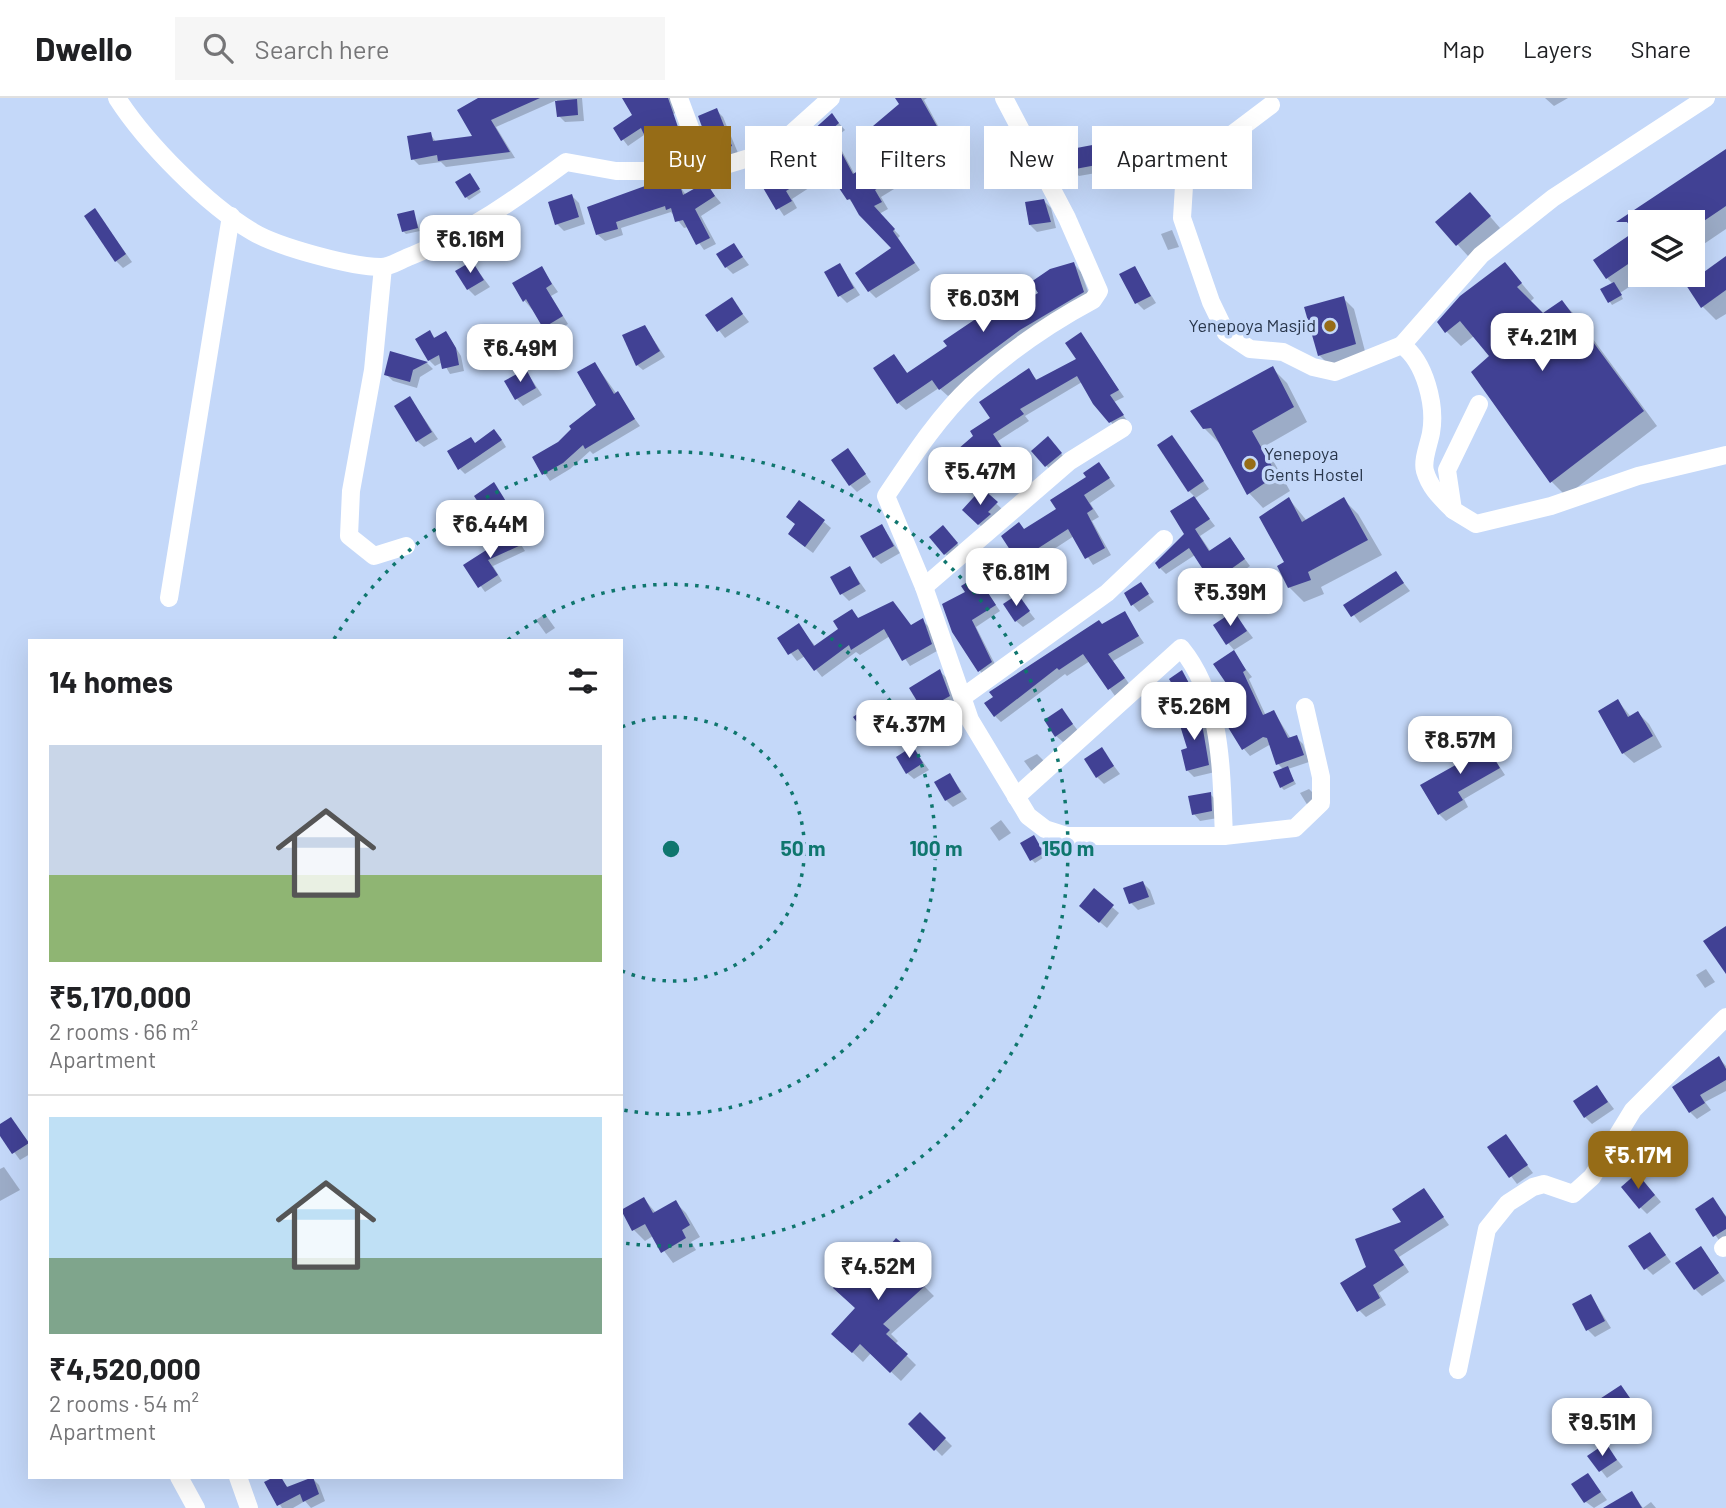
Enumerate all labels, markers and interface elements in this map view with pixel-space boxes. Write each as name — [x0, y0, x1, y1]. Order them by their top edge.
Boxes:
search box — [175, 17, 665, 80]
text: Dwello — [35, 28, 133, 68]
icon: search — [199, 29, 237, 67]
text: Search here — [255, 33, 390, 64]
text: Map — [1442, 34, 1485, 63]
text: Layers — [1523, 34, 1592, 63]
text: Share — [1630, 34, 1691, 63]
chip: Buy — [644, 126, 731, 189]
chip: Rent — [745, 126, 842, 189]
chip: Filters — [856, 126, 970, 189]
chip: New — [984, 126, 1078, 189]
chip: Apartment — [1092, 126, 1252, 189]
map controls — [1628, 210, 1705, 287]
button: layers — [1628, 210, 1705, 287]
pin: ₹6.16M — [413, 216, 527, 275]
text: ₹6.16M — [436, 224, 504, 252]
pin: ₹6.03M — [926, 274, 1040, 334]
text: ₹6.03M — [946, 283, 1020, 311]
place label: Yenepoya Masjid — [1188, 314, 1316, 336]
pin: ₹4.21M — [1485, 314, 1599, 373]
marker: Yenepoya Masjid — [1322, 318, 1338, 334]
text: ₹4.21M — [1507, 322, 1577, 350]
pin: ₹6.49M — [463, 324, 577, 384]
text: ₹6.49M — [483, 333, 557, 361]
place label: Yenepoya Gents Hostel — [1264, 442, 1363, 485]
pin: ₹5.47M — [923, 448, 1037, 507]
text: ₹5.47M — [944, 456, 1016, 484]
marker: Yenepoya Gents Hostel — [1242, 456, 1258, 472]
pin: ₹6.44M — [433, 500, 547, 560]
text: ₹6.44M — [452, 509, 528, 537]
pin: ₹6.81M — [959, 548, 1073, 608]
text: ₹6.81M — [982, 557, 1050, 585]
pin: ₹5.39M — [1173, 568, 1287, 628]
text: ₹5.39M — [1194, 577, 1266, 605]
icon: filters — [564, 662, 602, 700]
text: 14 homes — [49, 663, 173, 699]
pin: ₹5.26M — [1137, 682, 1251, 742]
text: ₹5.26M — [1157, 691, 1231, 719]
pin: ₹4.37M — [852, 700, 966, 760]
text: ₹4.37M — [872, 709, 946, 737]
pin: ₹8.57M — [1403, 716, 1517, 776]
text: ₹8.57M — [1424, 725, 1496, 753]
icon: home — [263, 790, 389, 916]
text: 50 m — [780, 835, 826, 860]
text: 100 m — [909, 835, 963, 860]
text: 150 m — [1042, 835, 1094, 860]
centre of rings — [659, 837, 683, 861]
text: ₹5,170,000 — [49, 978, 191, 1014]
text: 2 rooms · 66 m² — [49, 1017, 198, 1045]
text: Apartment — [49, 1045, 156, 1073]
pin: ₹5.17M — [1581, 1132, 1695, 1191]
text: ₹5.17M — [1604, 1140, 1672, 1168]
icon: home — [263, 1162, 389, 1288]
pin: ₹4.52M — [821, 1242, 935, 1302]
text: ₹4.52M — [840, 1251, 916, 1279]
text: ₹4,520,000 — [49, 1350, 201, 1386]
text: 2 rooms · 54 m² — [49, 1389, 199, 1417]
pin: ₹9.51M — [1545, 1398, 1659, 1458]
text: ₹9.51M — [1568, 1407, 1636, 1435]
text: Apartment — [49, 1417, 156, 1445]

